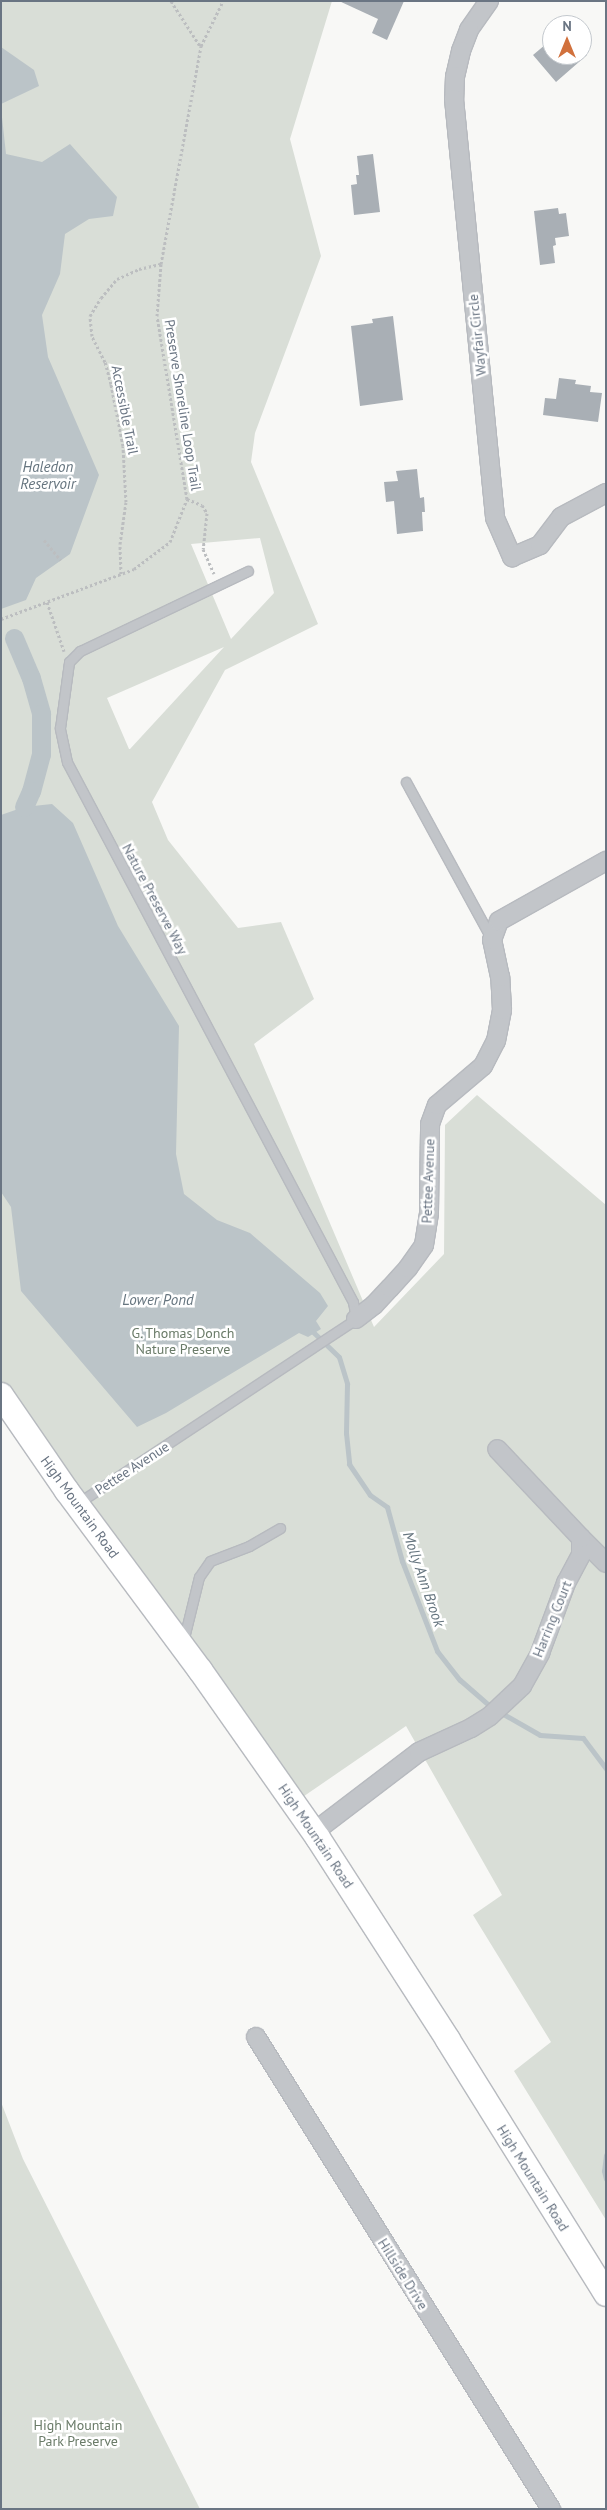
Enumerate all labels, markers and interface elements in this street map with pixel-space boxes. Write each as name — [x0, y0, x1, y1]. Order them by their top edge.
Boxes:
north arrow — [542, 15, 592, 65]
text: N — [562, 17, 572, 35]
street label: Wayfair Circle — [464, 293, 490, 377]
street label: Preserve Shoreline Loop Trail — [161, 318, 205, 492]
street label: Accessible Trail — [108, 364, 142, 456]
water label: Haledon Reservoir — [20, 457, 76, 492]
street label: Nature Preserve Way — [119, 841, 191, 957]
street label: Pettee Avenue — [418, 1138, 438, 1224]
water label: Lower Pond — [122, 1291, 194, 1309]
park label: G. Thomas Donch Nature Preserve — [131, 1325, 235, 1358]
street label: Pettee Avenue — [92, 1438, 172, 1498]
street label: High Mountain Road — [37, 1453, 123, 1561]
water label: Molly Ann Brook — [399, 1529, 449, 1629]
street label: Harring Court — [529, 1578, 575, 1660]
street label: High Mountain Road — [275, 1781, 357, 1891]
street label: High Mountain Road — [493, 2122, 573, 2234]
street label: Hillside Drive — [374, 2235, 432, 2313]
park label: High Mountain Park Preserve — [34, 2417, 122, 2450]

